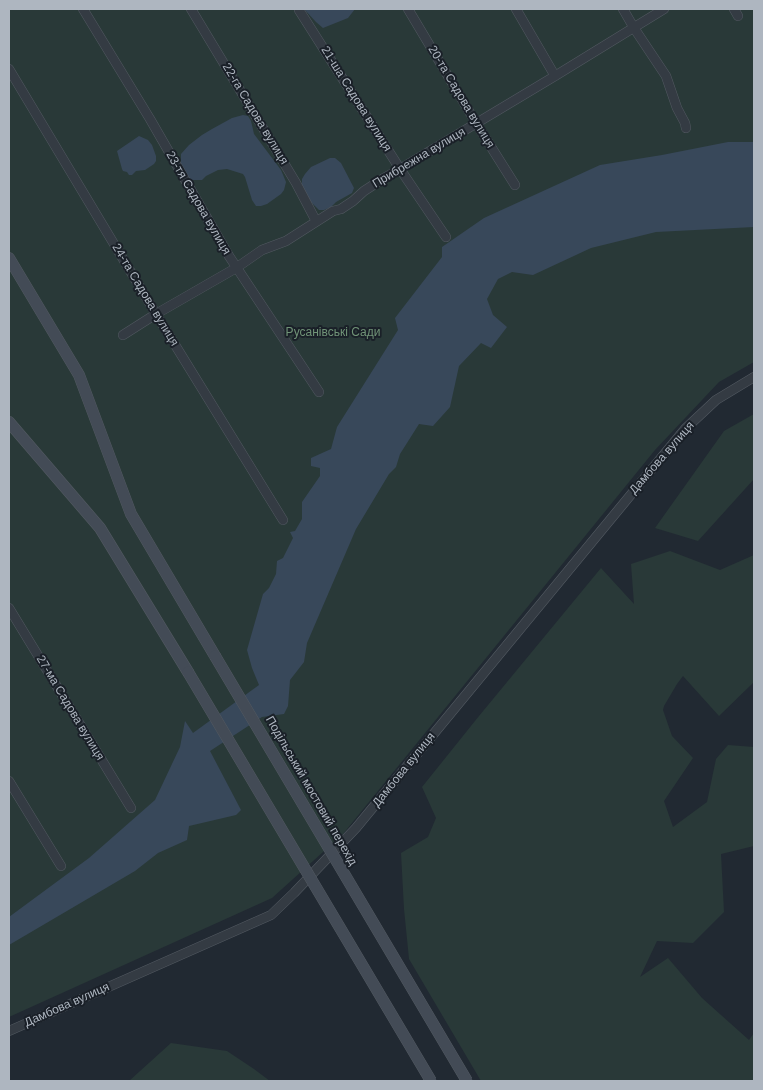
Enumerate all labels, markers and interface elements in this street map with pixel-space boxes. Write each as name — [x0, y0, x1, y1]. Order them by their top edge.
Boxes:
street label: 20-та Садова вулиця — [425, 43, 497, 151]
street label: 21-ша Садова вулиця — [318, 44, 394, 154]
street label: 22-га Садова вулиця — [219, 61, 291, 167]
street label: Прибрежна вулиця — [370, 125, 468, 191]
street label: 23-тя Садова вулиця — [163, 149, 233, 257]
street label: 24-та Садова вулиця — [109, 241, 181, 349]
park label: Русанівські Сади — [286, 326, 380, 340]
street label: Дамбова вулиця — [627, 419, 697, 497]
street label: 27-ма Садова вулиця — [33, 653, 107, 763]
street label: Подільський мостовий перехід — [262, 714, 360, 868]
street label: Дамбова вулиця — [370, 730, 438, 810]
street label: Дамбова вулиця — [22, 980, 112, 1030]

